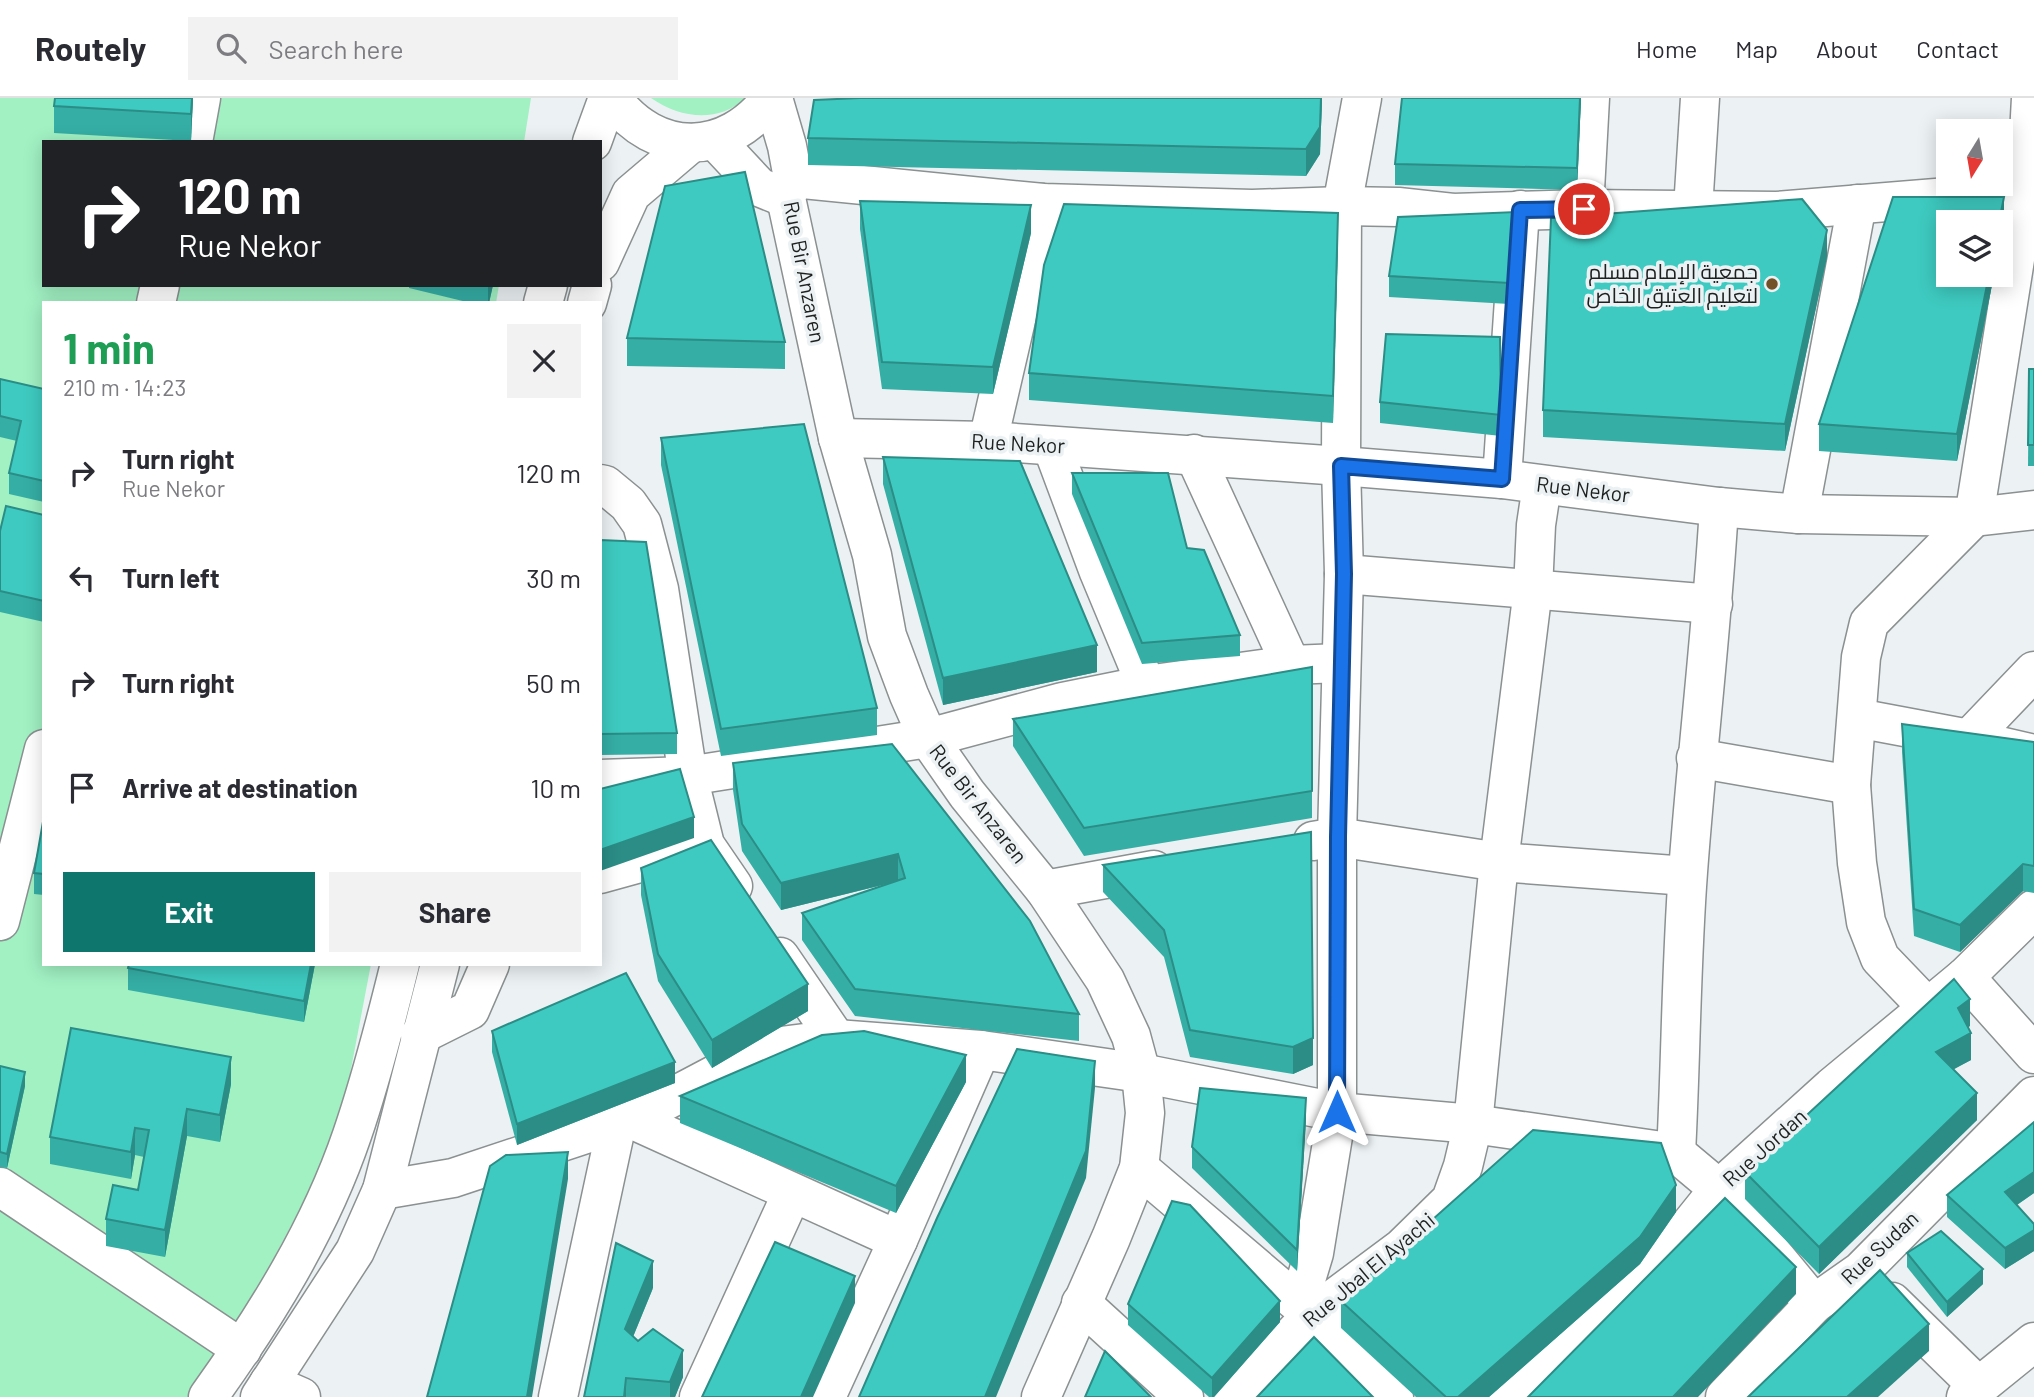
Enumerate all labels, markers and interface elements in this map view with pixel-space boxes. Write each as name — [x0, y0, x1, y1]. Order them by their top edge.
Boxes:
search box — [188, 17, 678, 80]
text: Routely — [35, 28, 146, 68]
icon: search — [212, 29, 250, 67]
text: Search here — [268, 33, 404, 64]
text: Home — [1636, 34, 1697, 63]
text: Map — [1735, 34, 1778, 63]
text: About — [1816, 34, 1878, 63]
text: Contact — [1916, 34, 1999, 63]
north arrow — [1936, 119, 2012, 196]
map controls — [1936, 119, 2013, 287]
text: 120 m — [178, 165, 301, 224]
icon: right — [63, 168, 154, 259]
pin — [1554, 179, 1614, 239]
icon: arrive — [1565, 190, 1603, 228]
street label: Rue Bir Anzaren — [779, 199, 831, 345]
button: layers — [1936, 210, 2013, 287]
text: Rue Nekor — [178, 225, 321, 263]
place label: جمعية الإمام مسلم لتعليم العتيق الخاص — [1587, 258, 1758, 310]
marker: جمعية الإمام مسلم لتعليم العتيق الخاص — [1764, 276, 1780, 292]
text: 1 min — [63, 322, 155, 372]
button: close — [507, 324, 581, 398]
text: 210 m · 14:23 — [63, 373, 186, 401]
street label: Rue Nekor — [970, 428, 1066, 457]
text: Turn right — [122, 443, 235, 474]
icon: right — [63, 454, 101, 492]
text: 120 m — [517, 457, 581, 488]
street label: Rue Nekor — [1535, 470, 1632, 507]
text: Rue Nekor — [122, 474, 225, 502]
icon: left — [63, 559, 101, 597]
text: Turn left — [122, 562, 220, 593]
text: 30 m — [526, 562, 581, 593]
icon: right — [63, 664, 101, 702]
text: Turn right — [122, 667, 235, 698]
text: 50 m — [526, 667, 581, 698]
street label: Rue Bir Anzaren — [925, 739, 1033, 868]
icon: arrive — [63, 769, 101, 807]
text: Arrive at destination — [122, 772, 358, 803]
text: 10 m — [531, 772, 581, 803]
button: Exit — [63, 872, 315, 952]
button: Share — [329, 872, 581, 952]
position arrow — [1300, 1075, 1374, 1149]
street label: Rue Jordan — [1717, 1103, 1811, 1191]
street label: Rue Sudan — [1835, 1205, 1923, 1289]
street label: Rue Jbal El Ayachi — [1297, 1206, 1439, 1331]

